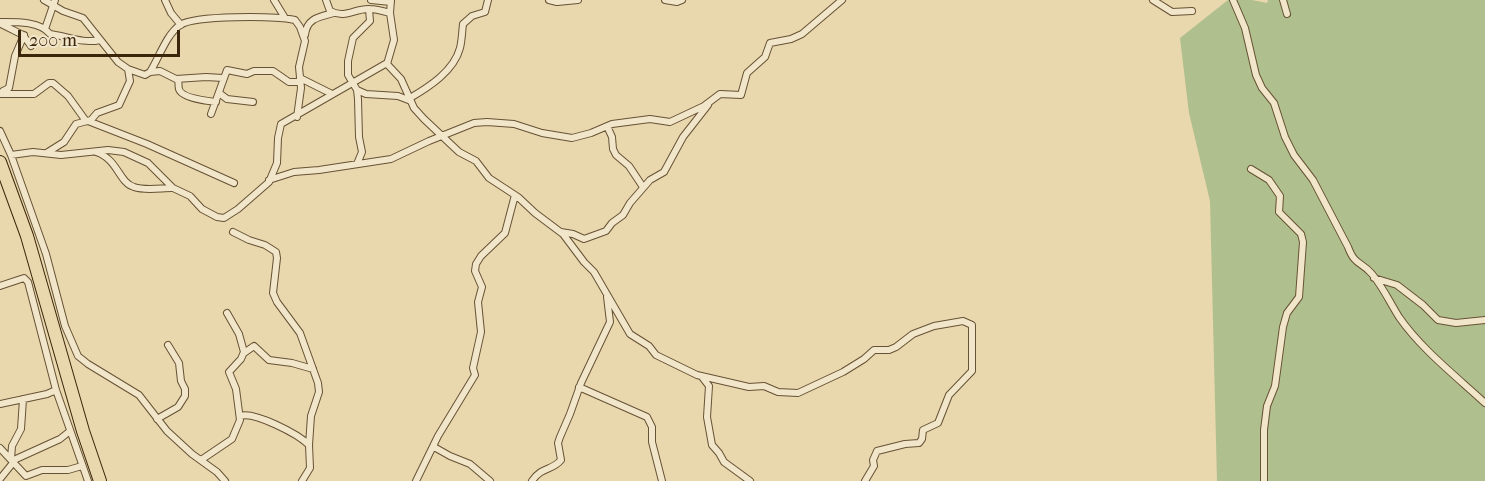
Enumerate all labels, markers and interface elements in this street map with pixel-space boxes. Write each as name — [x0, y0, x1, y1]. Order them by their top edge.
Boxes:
scale bar — [21, 18, 183, 56]
text: 200 m — [29, 30, 77, 51]

